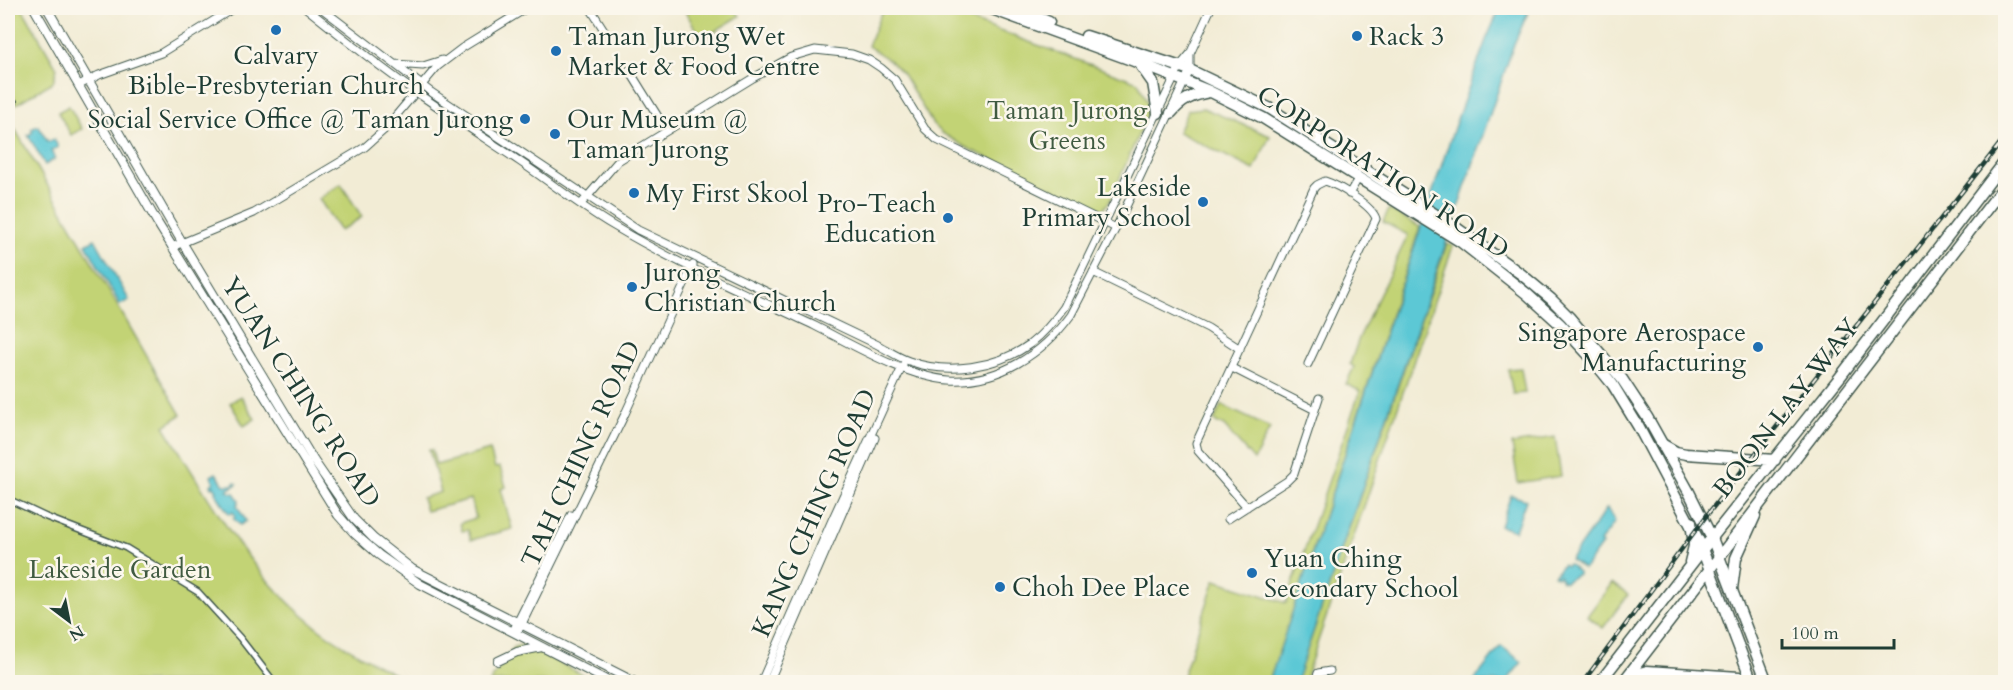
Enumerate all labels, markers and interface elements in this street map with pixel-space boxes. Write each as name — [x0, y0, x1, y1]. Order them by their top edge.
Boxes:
place label: Taman Jurong Wet Market & Food Centre — [568, 19, 820, 84]
place label: Rack 3 — [1369, 19, 1444, 54]
marker: Calvary Bible-Presbyterian Church — [269, 23, 283, 37]
marker: Rack 3 — [1350, 29, 1364, 43]
place label: Calvary Bible-Presbyterian Church — [128, 38, 424, 103]
marker: Taman Jurong Wet Market & Food Centre — [549, 44, 563, 58]
street label: CORPORATION ROAD — [1250, 77, 1516, 267]
park label: Taman Jurong Greens — [986, 93, 1148, 158]
place label: Social Service Office @ Taman Jurong — [87, 102, 513, 137]
place label: Our Museum @ Taman Jurong — [567, 102, 748, 167]
marker: Social Service Office @ Taman Jurong — [518, 112, 532, 126]
marker: Our Museum @ Taman Jurong — [548, 127, 562, 141]
place label: Lakeside Primary School — [1022, 170, 1191, 235]
place label: My First Skool — [646, 176, 809, 211]
marker: My First Skool — [627, 186, 641, 200]
place label: Pro-Teach Education — [817, 186, 936, 251]
marker: Lakeside Primary School — [1196, 195, 1210, 209]
marker: Pro-Teach Education — [941, 211, 955, 225]
place label: Jurong Christian Church — [640, 255, 836, 320]
street label: YUAN CHING ROAD — [213, 270, 389, 514]
marker: Jurong Christian Church — [625, 280, 639, 294]
street label: BOON LAY WAY — [1705, 310, 1868, 505]
place label: Singapore Aerospace Manufacturing — [1518, 315, 1746, 380]
street label: TAH CHING ROAD — [513, 335, 649, 573]
marker: Singapore Aerospace Manufacturing — [1751, 340, 1765, 354]
street label: KANG CHING ROAD — [744, 384, 884, 642]
place label: Yuan Ching Secondary School — [1264, 541, 1459, 606]
park label: Lakeside Garden — [28, 552, 212, 587]
marker: Yuan Ching Secondary School — [1245, 566, 1259, 580]
place label: Choh Dee Place — [1012, 570, 1190, 605]
marker: Choh Dee Place — [993, 580, 1007, 594]
north arrow — [39, 591, 99, 651]
scale bar — [1782, 612, 1894, 650]
text: N — [65, 620, 88, 646]
text: 100 m — [1791, 621, 1839, 646]

